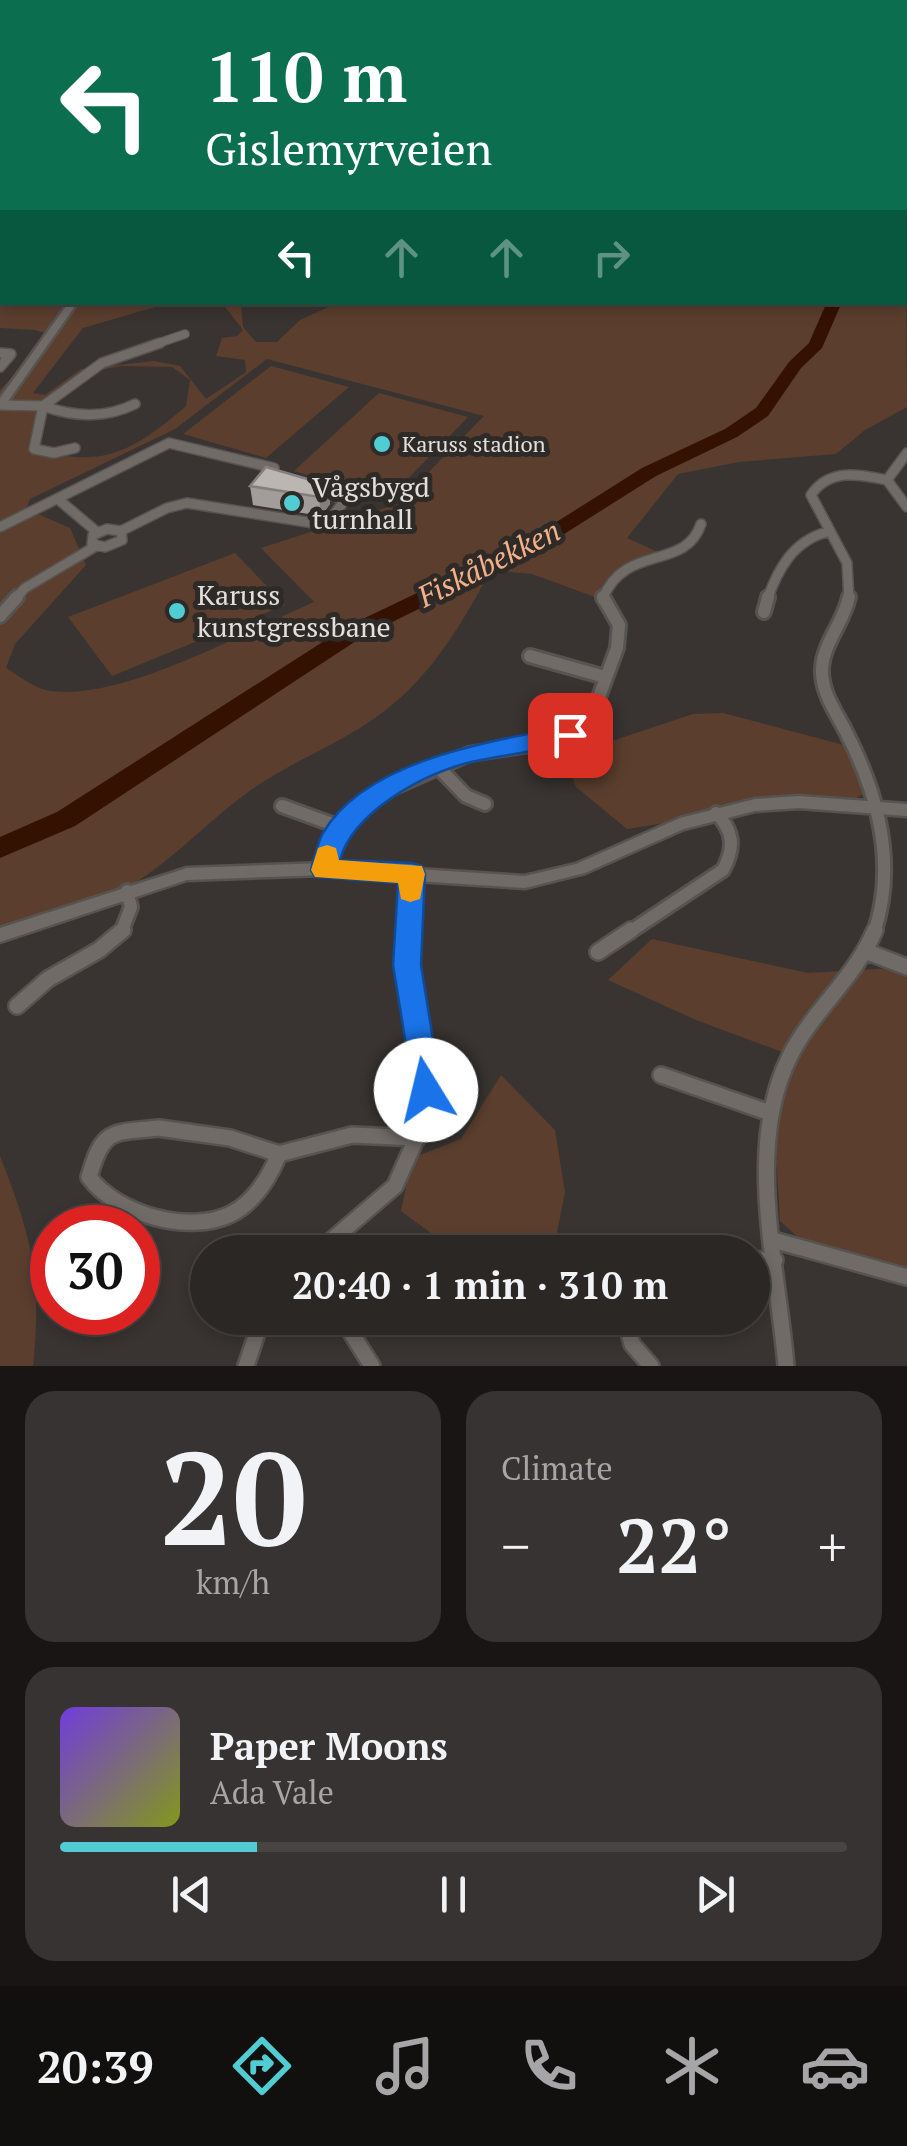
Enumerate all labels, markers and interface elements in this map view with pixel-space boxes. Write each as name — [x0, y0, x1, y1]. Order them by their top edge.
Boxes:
text: 110 m — [205, 29, 407, 122]
icon: left — [40, 40, 170, 170]
text: Gislemyrveien — [205, 118, 492, 178]
icon: left — [269, 230, 324, 285]
icon: ahead — [374, 230, 429, 285]
icon: ahead — [479, 230, 534, 285]
icon: right — [584, 230, 639, 285]
place label: Karuss stadion — [402, 429, 546, 458]
marker: Karuss stadion — [371, 433, 393, 455]
place label: Vågsbygd turnhall — [312, 468, 430, 537]
marker: Vågsbygd turnhall — [281, 492, 303, 514]
water label: Fiskåbekken — [409, 510, 567, 617]
place label: Karuss kunstgressbane — [197, 576, 391, 645]
marker: Karuss kunstgressbane — [166, 600, 188, 622]
pin — [528, 693, 613, 778]
icon: arrive — [543, 708, 598, 763]
position arrow — [374, 1038, 478, 1142]
speed limit sign: 30 — [30, 1205, 160, 1335]
text: 20:40 · 1 min · 310 m — [292, 1260, 668, 1310]
text: 20 — [160, 1410, 306, 1582]
text: Climate — [501, 1447, 613, 1489]
text: 22° — [616, 1495, 732, 1594]
text: − — [501, 1509, 530, 1582]
text: + — [818, 1509, 847, 1582]
text: km/h — [196, 1561, 270, 1603]
text: Paper Moons — [210, 1721, 448, 1771]
text: Ada Vale — [210, 1771, 334, 1813]
icon: previous — [164, 1867, 219, 1922]
icon: pause — [426, 1867, 481, 1922]
icon: next — [688, 1867, 743, 1922]
icon: directions — [227, 2031, 297, 2101]
icon: music — [370, 2031, 440, 2101]
icon: phone — [514, 2031, 584, 2101]
icon: climate — [657, 2031, 727, 2101]
icon: car — [800, 2031, 870, 2101]
text: 20:39 — [37, 2036, 154, 2096]

